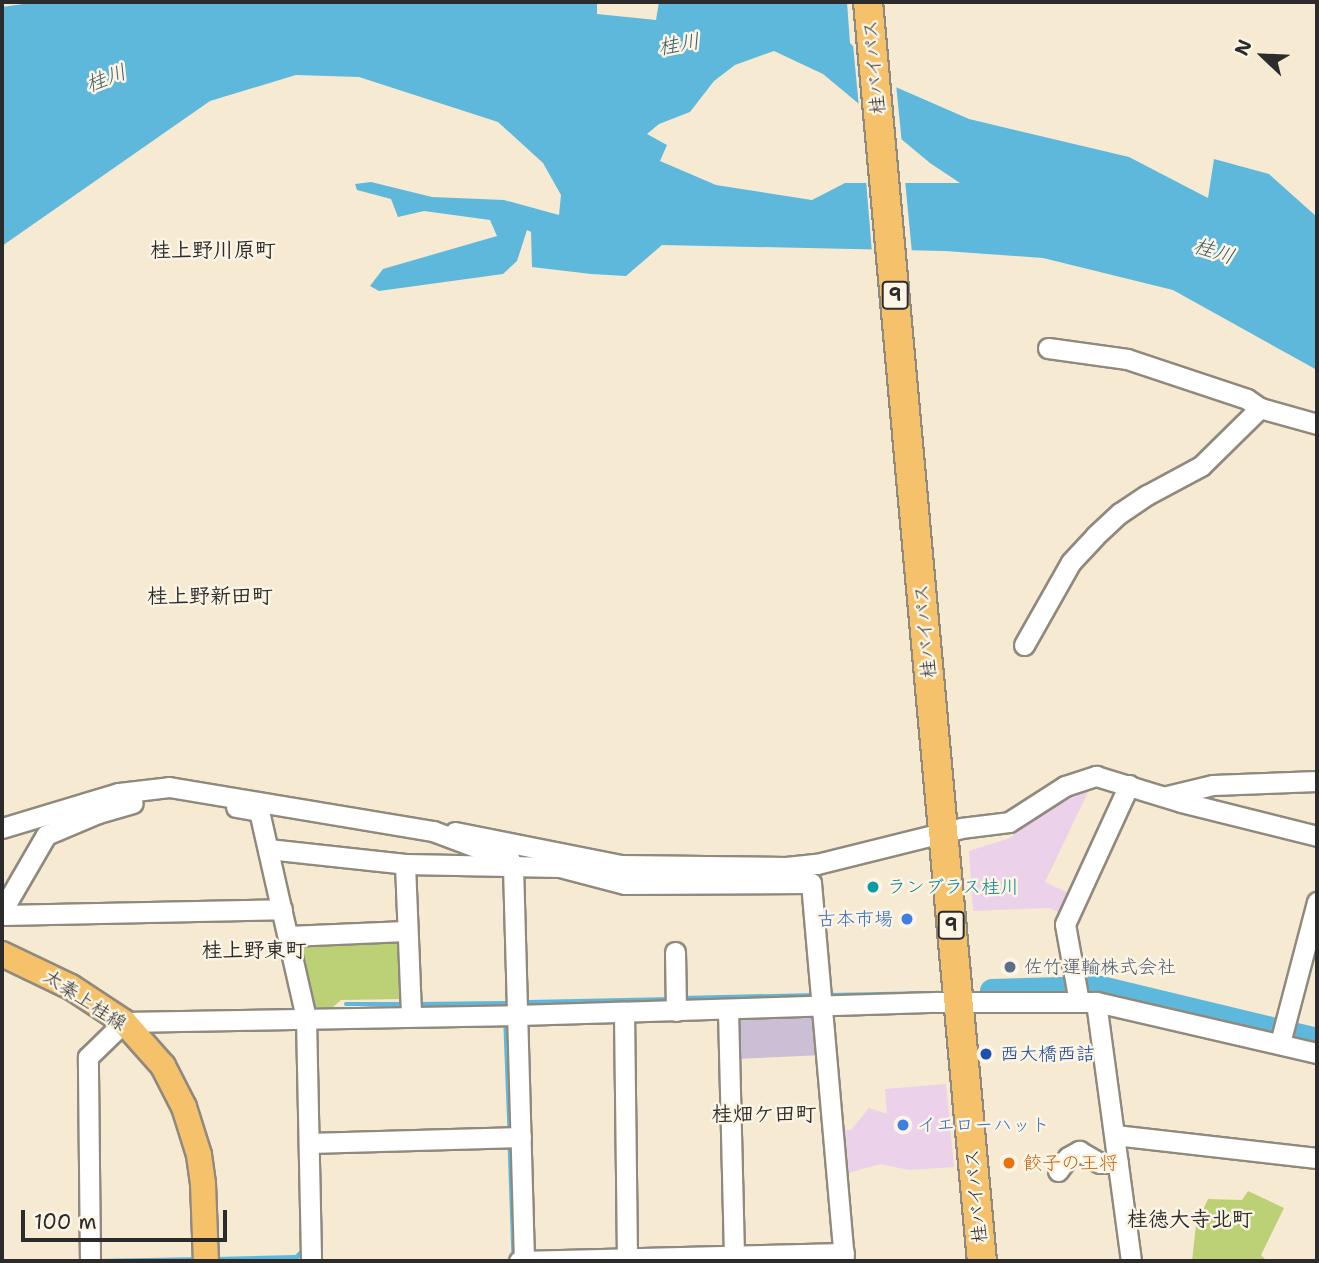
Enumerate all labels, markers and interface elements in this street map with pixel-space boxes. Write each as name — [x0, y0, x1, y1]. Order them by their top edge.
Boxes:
street label: 桂バイパス — [859, 19, 889, 115]
north arrow — [1228, 21, 1298, 91]
water label: 桂川 — [656, 28, 702, 60]
text: N — [1229, 36, 1258, 59]
water label: 桂川 — [82, 59, 130, 97]
water label: 桂川 — [1190, 233, 1238, 269]
district label: 桂上野川原町 — [150, 237, 276, 263]
road number: 9 — [881, 281, 909, 310]
district label: 桂上野新田町 — [147, 583, 273, 609]
street label: 桂バイパス — [910, 583, 940, 679]
place label: ランブラス桂川 — [887, 876, 1020, 898]
marker: ランブラス桂川 — [865, 879, 881, 895]
place label: 古本市場 — [817, 908, 893, 930]
road number: 9 — [937, 910, 965, 940]
marker: 古本市場 — [899, 911, 915, 927]
district label: 桂上野東町 — [202, 937, 306, 963]
place label: 佐竹運輸株式会社 — [1024, 956, 1176, 978]
marker: 佐竹運輸株式会社 — [1002, 959, 1018, 975]
street label: 太秦上桂線 — [39, 965, 131, 1035]
place label: 西大橋西詰 — [1000, 1043, 1095, 1065]
marker: 西大橋西詰 — [978, 1046, 994, 1062]
district label: 桂畑ケ田町 — [712, 1101, 816, 1127]
place label: イエローハット — [917, 1114, 1050, 1136]
marker: イエローハット — [895, 1117, 911, 1133]
street label: 桂バイパス — [961, 1148, 991, 1244]
place label: 餃子の王将 — [1023, 1152, 1118, 1174]
marker: 餃子の王将 — [1001, 1155, 1017, 1171]
scale bar — [24, 1196, 231, 1240]
district label: 桂徳大寺北町 — [1127, 1206, 1253, 1232]
text: 100 m — [34, 1208, 97, 1236]

